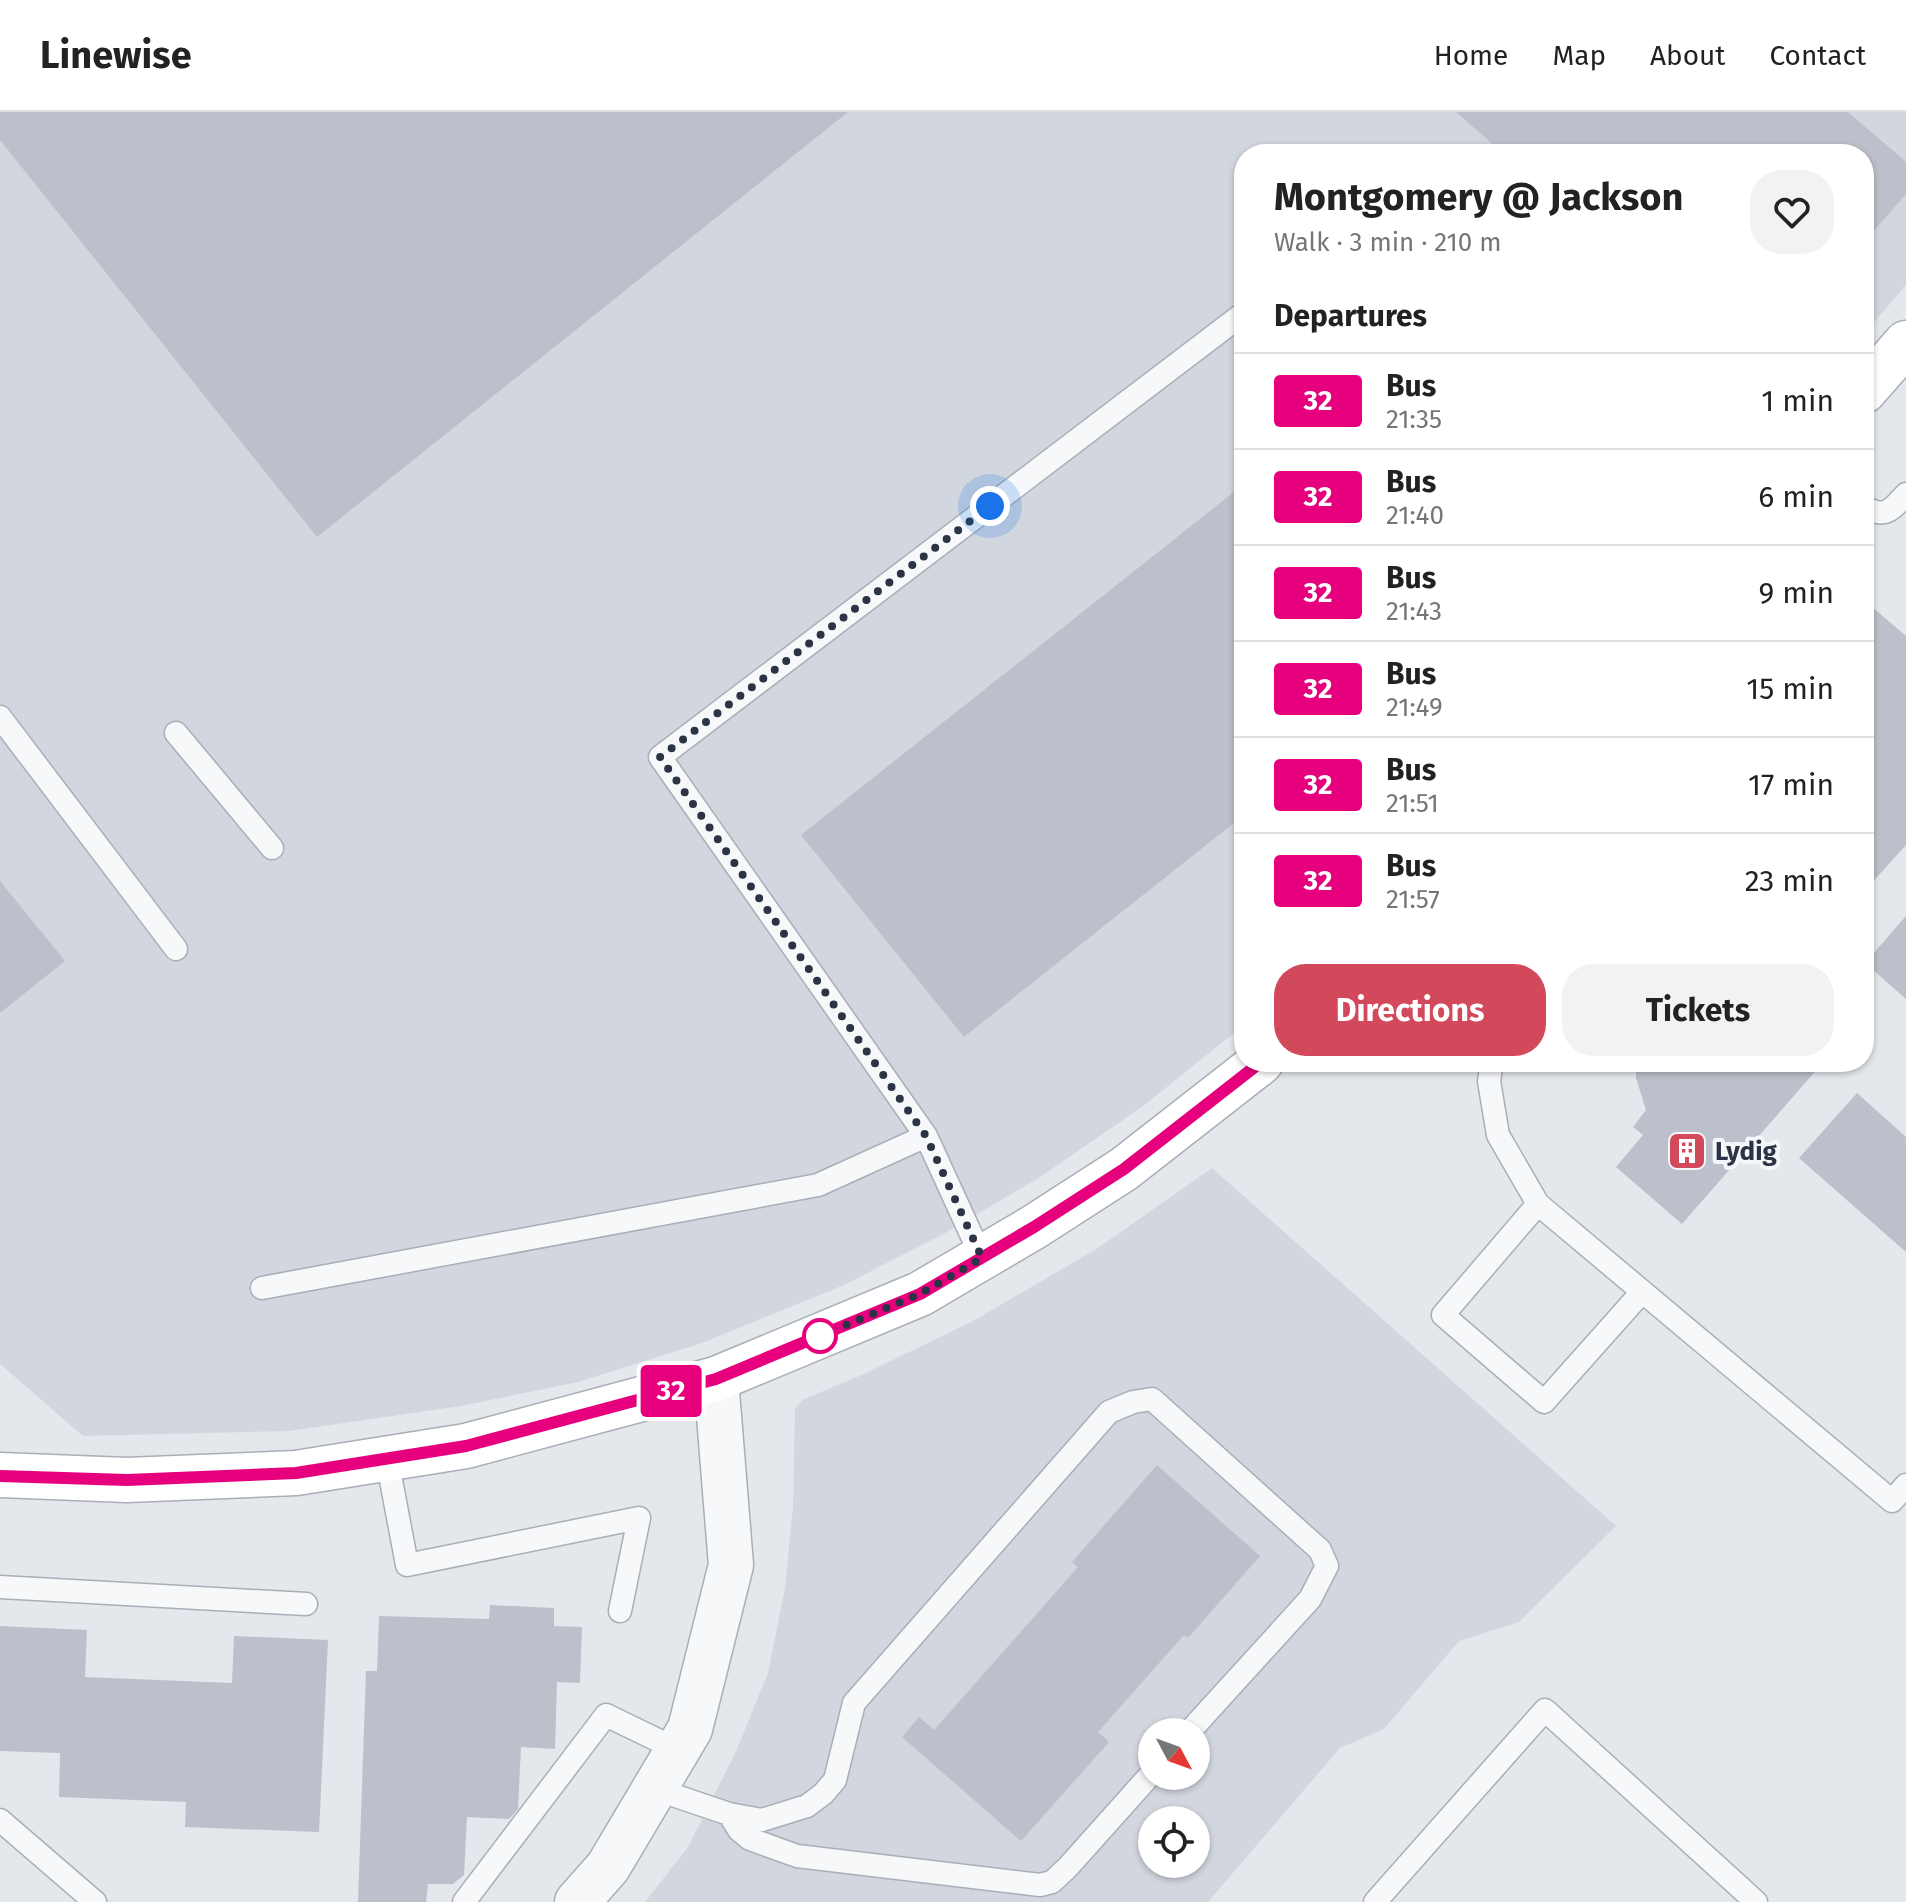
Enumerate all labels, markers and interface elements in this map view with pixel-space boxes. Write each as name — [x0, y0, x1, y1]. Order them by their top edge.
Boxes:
text: Linewise — [40, 32, 192, 78]
text: Home — [1434, 39, 1508, 72]
text: Map — [1552, 39, 1606, 72]
text: About — [1650, 39, 1725, 72]
text: Contact — [1769, 39, 1866, 72]
button: heart — [1750, 170, 1834, 254]
text: Montgomery @ Jackson — [1274, 174, 1684, 220]
text: Walk · 3 min · 210 m — [1274, 227, 1501, 258]
text: Departures — [1274, 298, 1427, 334]
text: Bus — [1386, 368, 1436, 404]
text: 1 min — [1761, 383, 1834, 419]
text: 32 — [1304, 384, 1332, 417]
text: 21:35 — [1386, 404, 1442, 435]
text: Bus — [1386, 464, 1436, 500]
text: 6 min — [1758, 479, 1834, 515]
text: 32 — [1304, 480, 1332, 513]
your location — [970, 486, 1010, 526]
text: 21:40 — [1386, 500, 1444, 531]
text: Bus — [1386, 560, 1436, 596]
text: 9 min — [1759, 575, 1834, 611]
text: 32 — [1304, 576, 1332, 609]
text: 21:43 — [1386, 596, 1442, 627]
text: Bus — [1386, 656, 1436, 692]
text: 15 min — [1746, 671, 1834, 707]
text: 32 — [1304, 672, 1332, 705]
text: 21:49 — [1386, 692, 1443, 723]
text: Bus — [1386, 752, 1436, 788]
text: 17 min — [1748, 767, 1834, 803]
text: 32 — [1304, 768, 1332, 801]
text: 21:51 — [1386, 788, 1439, 819]
text: Bus — [1386, 848, 1436, 884]
text: 23 min — [1745, 863, 1834, 899]
text: 32 — [1304, 864, 1332, 897]
text: 21:57 — [1386, 884, 1440, 915]
button: Directions — [1274, 964, 1546, 1056]
button: Tickets — [1562, 964, 1834, 1056]
building icon: Lydig — [1666, 1130, 1708, 1172]
place label: Lydig — [1715, 1136, 1778, 1167]
unlabelled marker — [803, 1319, 837, 1353]
line badge: 32 — [635, 1365, 707, 1417]
text: 32 — [657, 1374, 685, 1407]
north arrow — [1138, 1718, 1210, 1790]
map controls — [1138, 1718, 1210, 1878]
button: locate — [1138, 1806, 1210, 1878]

